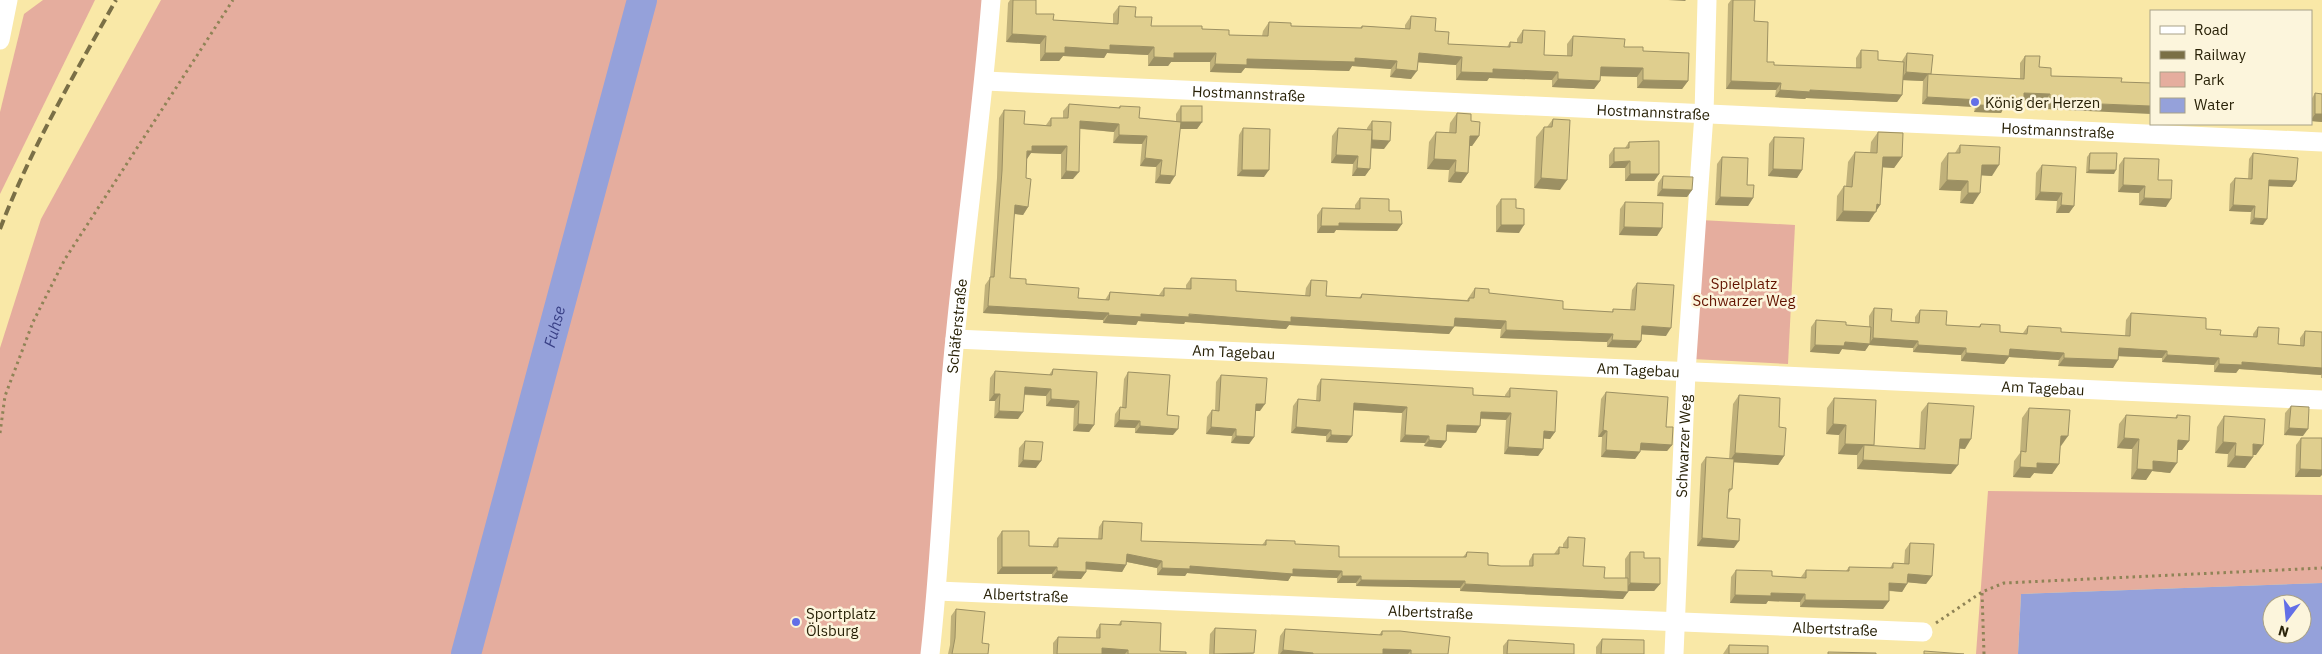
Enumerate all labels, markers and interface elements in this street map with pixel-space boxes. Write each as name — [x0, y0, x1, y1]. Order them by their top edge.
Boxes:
legend — [2150, 10, 2312, 125]
text: Road — [2194, 20, 2229, 39]
text: Railway — [2194, 45, 2247, 64]
text: Park — [2194, 70, 2224, 89]
street label: Hostmannstraße — [1192, 81, 1306, 105]
place label: König der Herzen — [1985, 93, 2100, 112]
text: Water — [2194, 95, 2235, 114]
marker: König der Herzen — [1969, 96, 1981, 108]
street label: Hostmannstraße — [1596, 99, 1710, 124]
street label: Hostmannstraße — [2001, 118, 2115, 142]
park label: Spielplatz Schwarzer Weg — [1693, 274, 1796, 310]
street label: Schäferstraße — [942, 278, 971, 374]
water label: Fuhse — [539, 304, 569, 350]
street label: Am Tagebau — [1192, 340, 1276, 363]
street label: Am Tagebau — [1596, 358, 1680, 381]
street label: Am Tagebau — [2001, 376, 2085, 399]
street label: Schwarzer Weg — [1671, 394, 1695, 498]
street label: Albertstraße — [983, 583, 1069, 606]
north arrow — [2262, 594, 2312, 644]
street label: Albertstraße — [1388, 600, 1474, 623]
place label: Sportplatz Ölsburg — [806, 604, 876, 640]
marker: Sportplatz Ölsburg — [790, 616, 802, 628]
street label: Albertstraße — [1792, 617, 1878, 640]
text: N — [2276, 621, 2291, 642]

